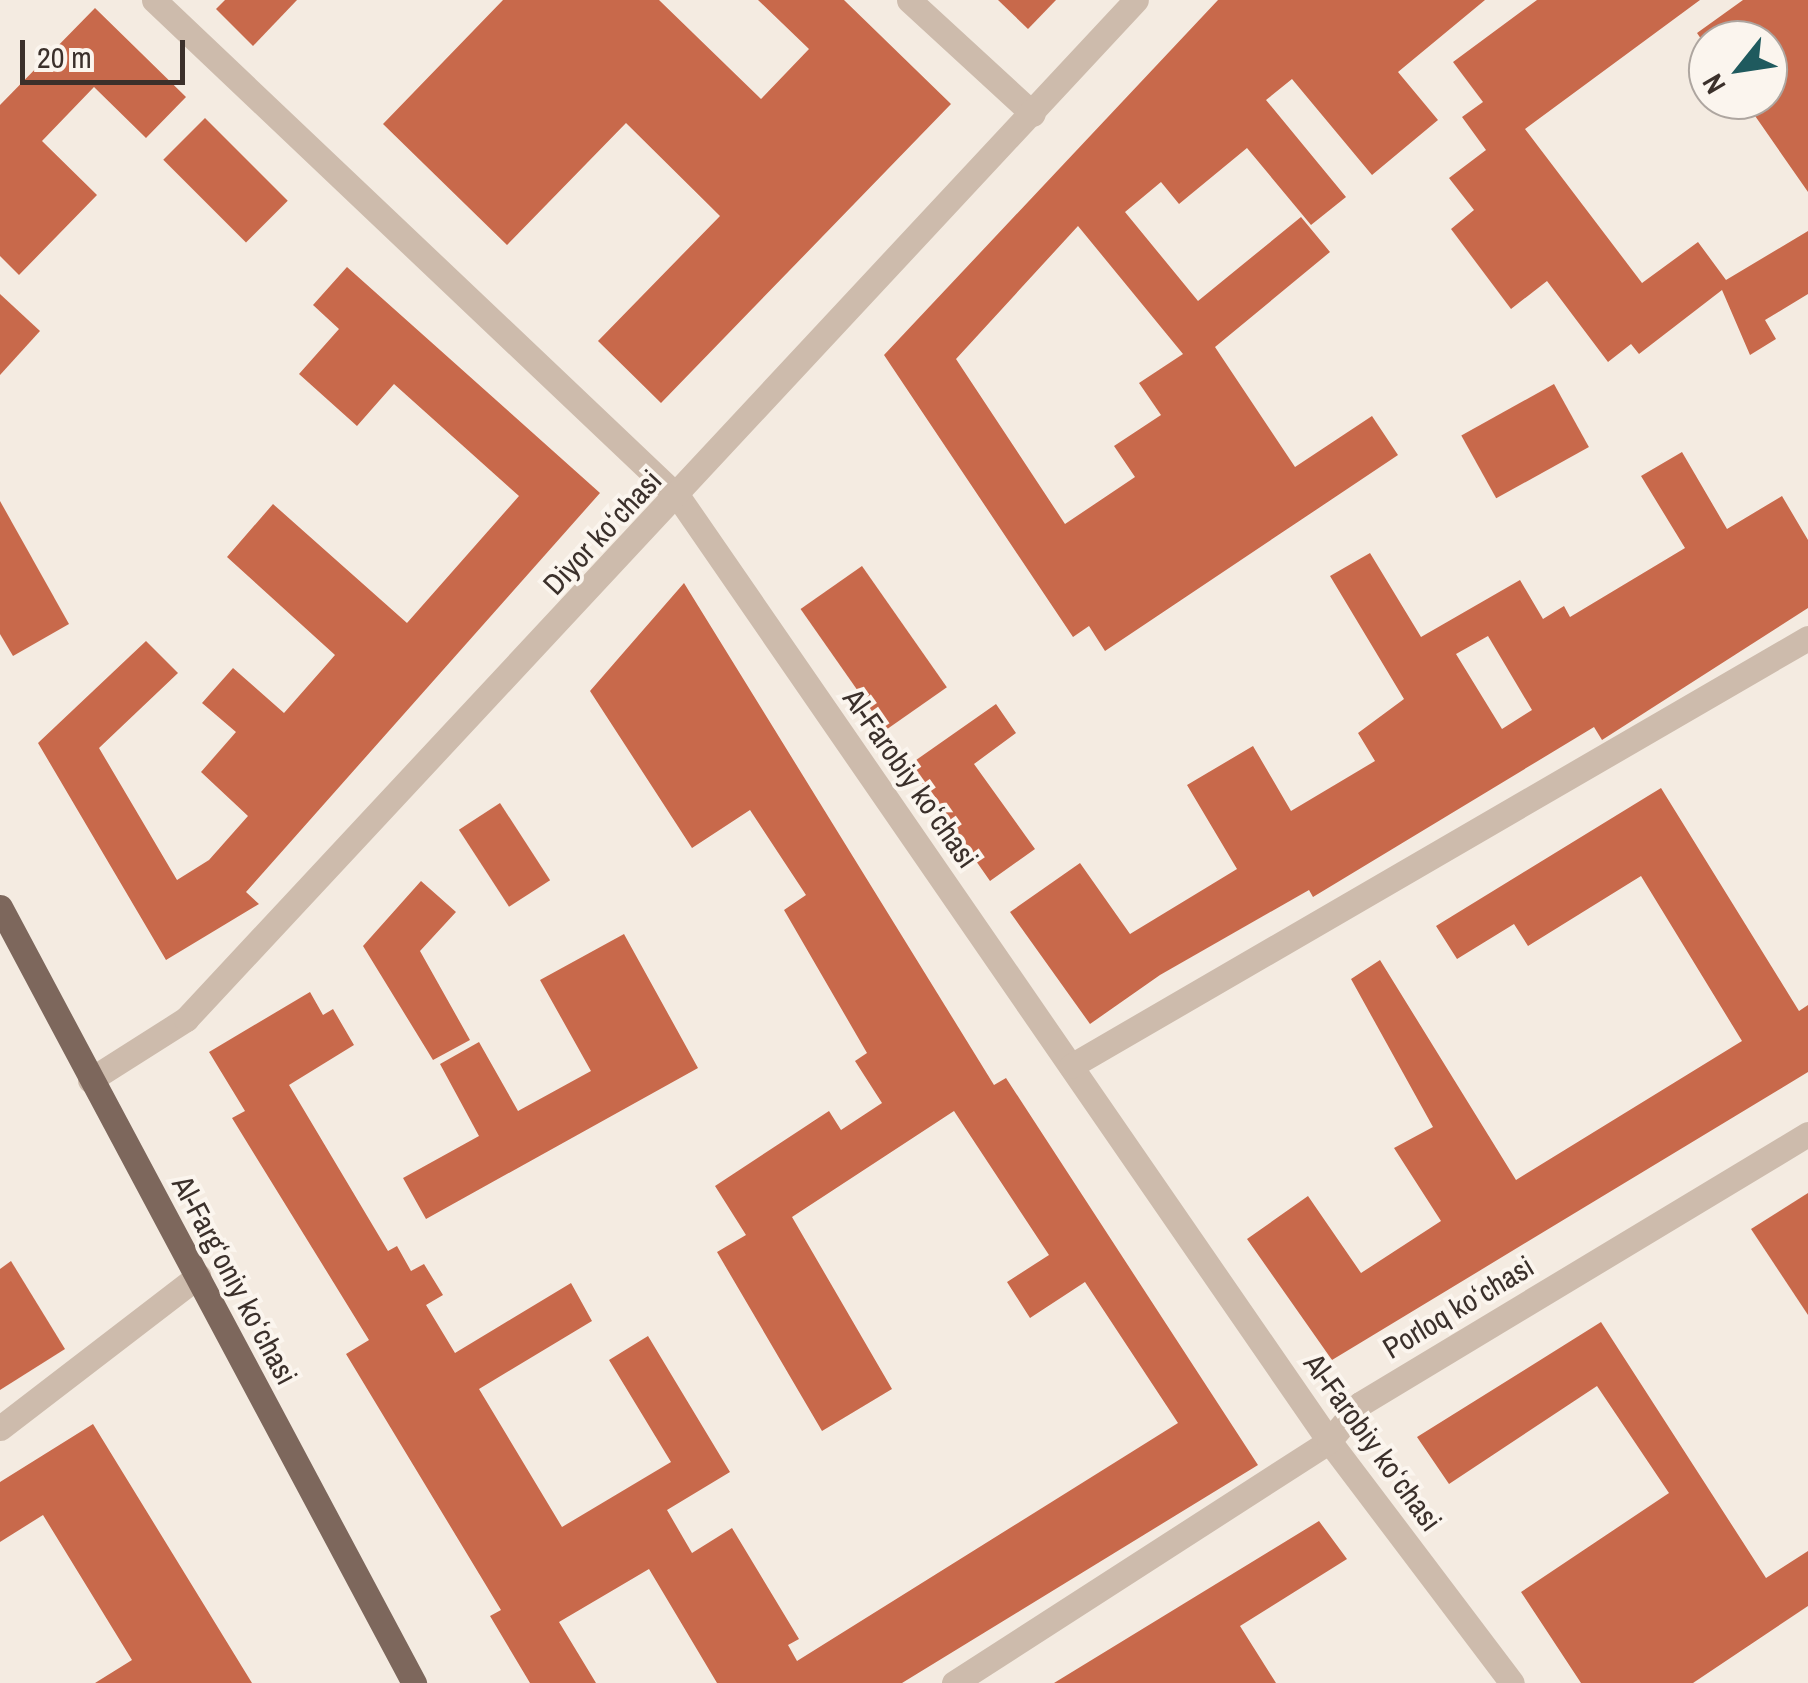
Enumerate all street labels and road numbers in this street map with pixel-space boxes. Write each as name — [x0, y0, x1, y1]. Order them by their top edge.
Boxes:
street label: Diyor koʻchasi — [535, 462, 669, 602]
street label: Al-Farobiy koʻchasi — [836, 681, 986, 875]
street label: Al-Fargʻoniy koʻchasi — [165, 1170, 305, 1390]
street label: Porloq koʻchasi — [1376, 1248, 1540, 1366]
street label: Al-Farobiy koʻchasi — [1297, 1346, 1449, 1538]

